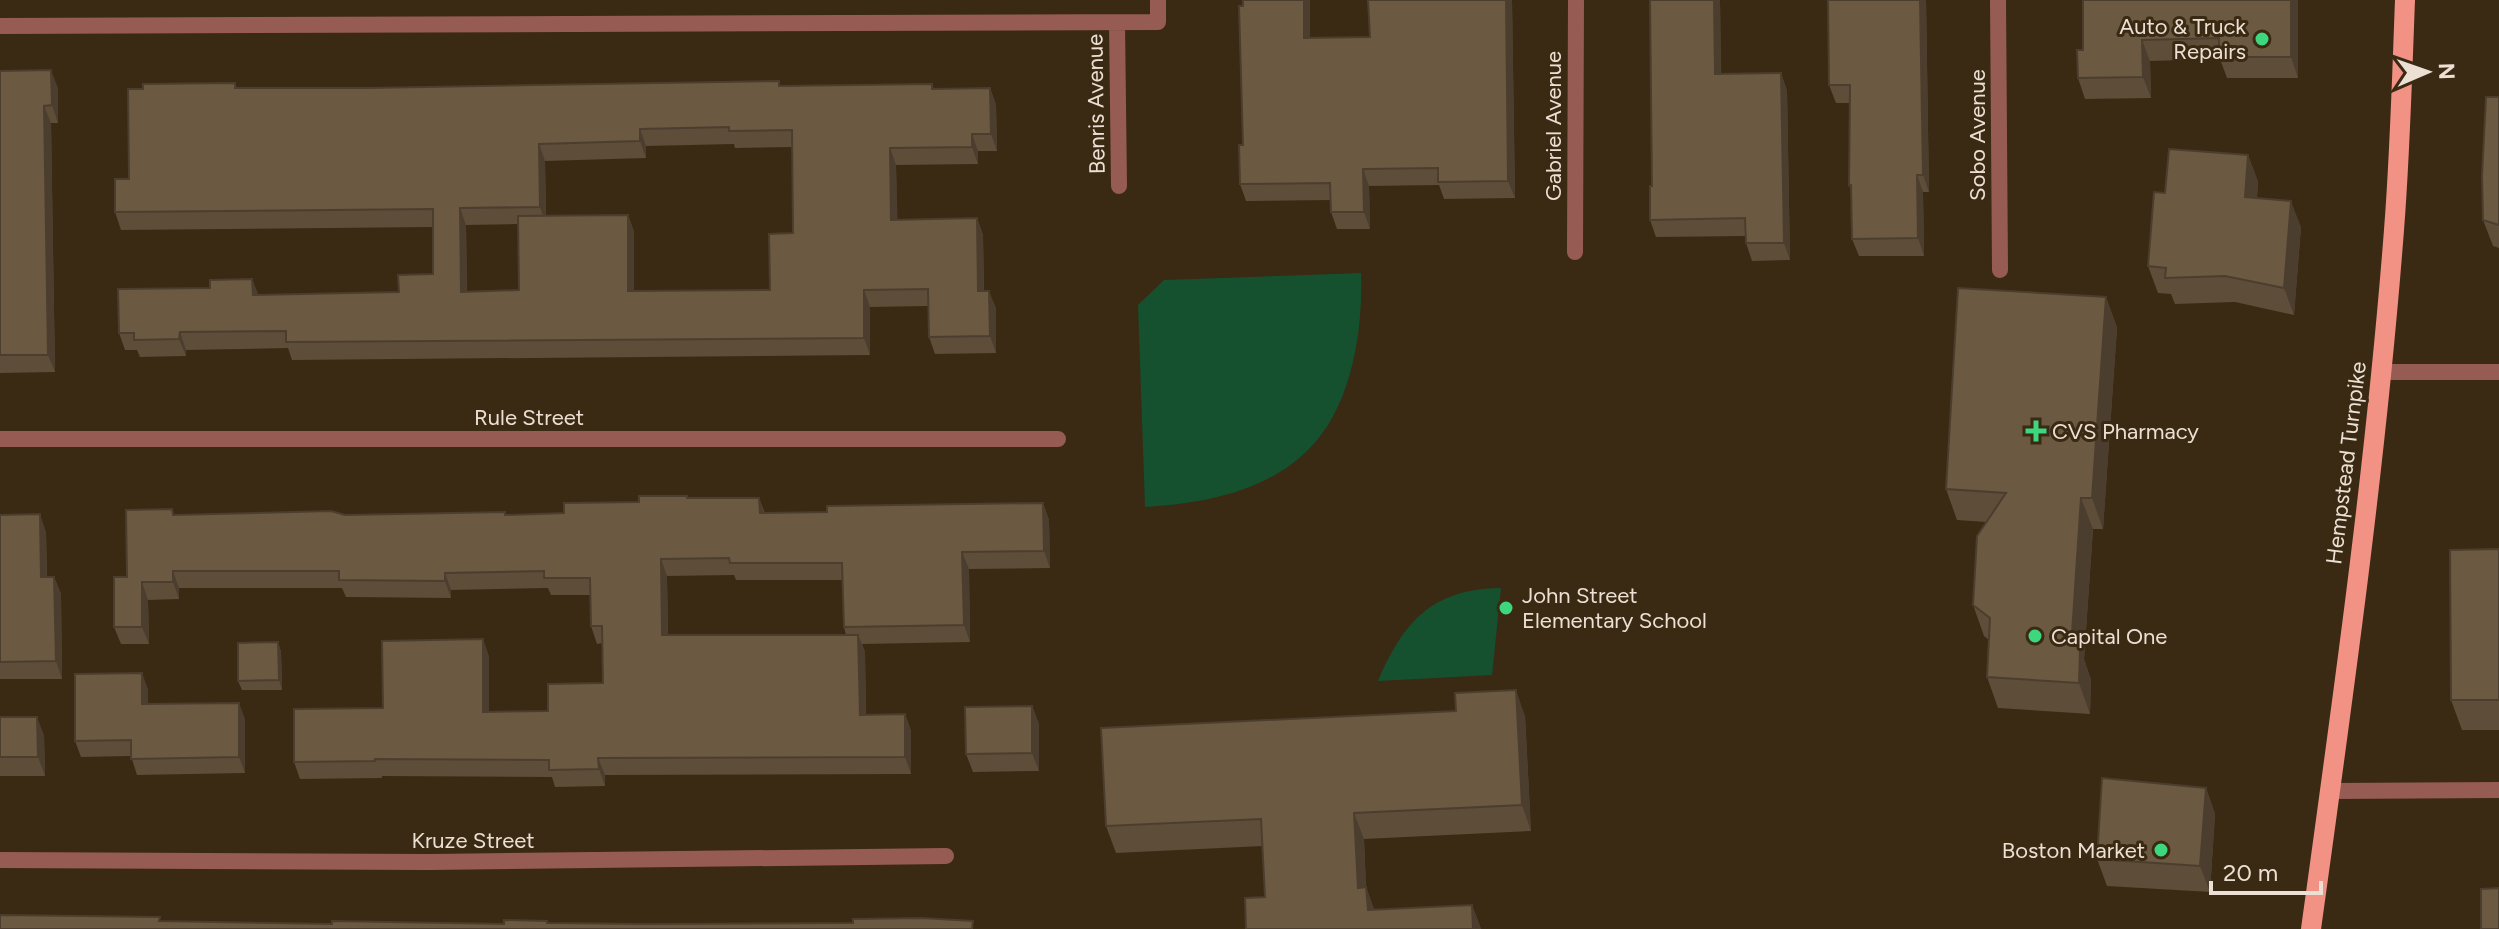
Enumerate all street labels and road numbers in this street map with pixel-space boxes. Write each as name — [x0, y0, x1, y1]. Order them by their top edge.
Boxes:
street label: Benris Avenue — [1081, 34, 1111, 174]
street label: Gabriel Avenue — [1540, 51, 1567, 201]
street label: Sobo Avenue — [1964, 69, 1991, 201]
street label: Hempstead Turnpike — [2320, 360, 2372, 566]
street label: Rule Street — [474, 404, 584, 431]
street label: Kruze Street — [412, 827, 534, 854]

